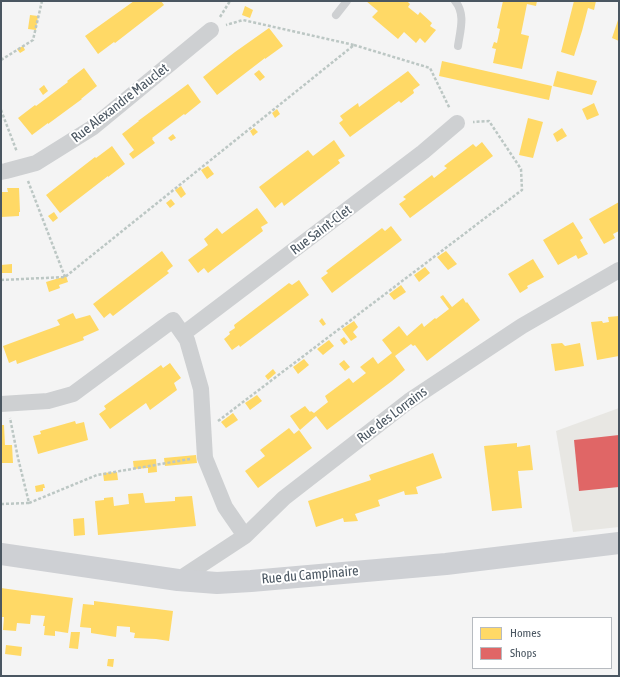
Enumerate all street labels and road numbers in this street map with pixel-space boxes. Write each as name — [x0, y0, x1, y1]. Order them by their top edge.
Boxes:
street label: Rue Alexandre Mauclet — [68, 60, 172, 146]
street label: Rue Saint-Clet — [287, 202, 355, 258]
street label: Rue des Lorrains — [354, 383, 430, 447]
street label: Rue du Campinaire — [261, 562, 359, 588]

